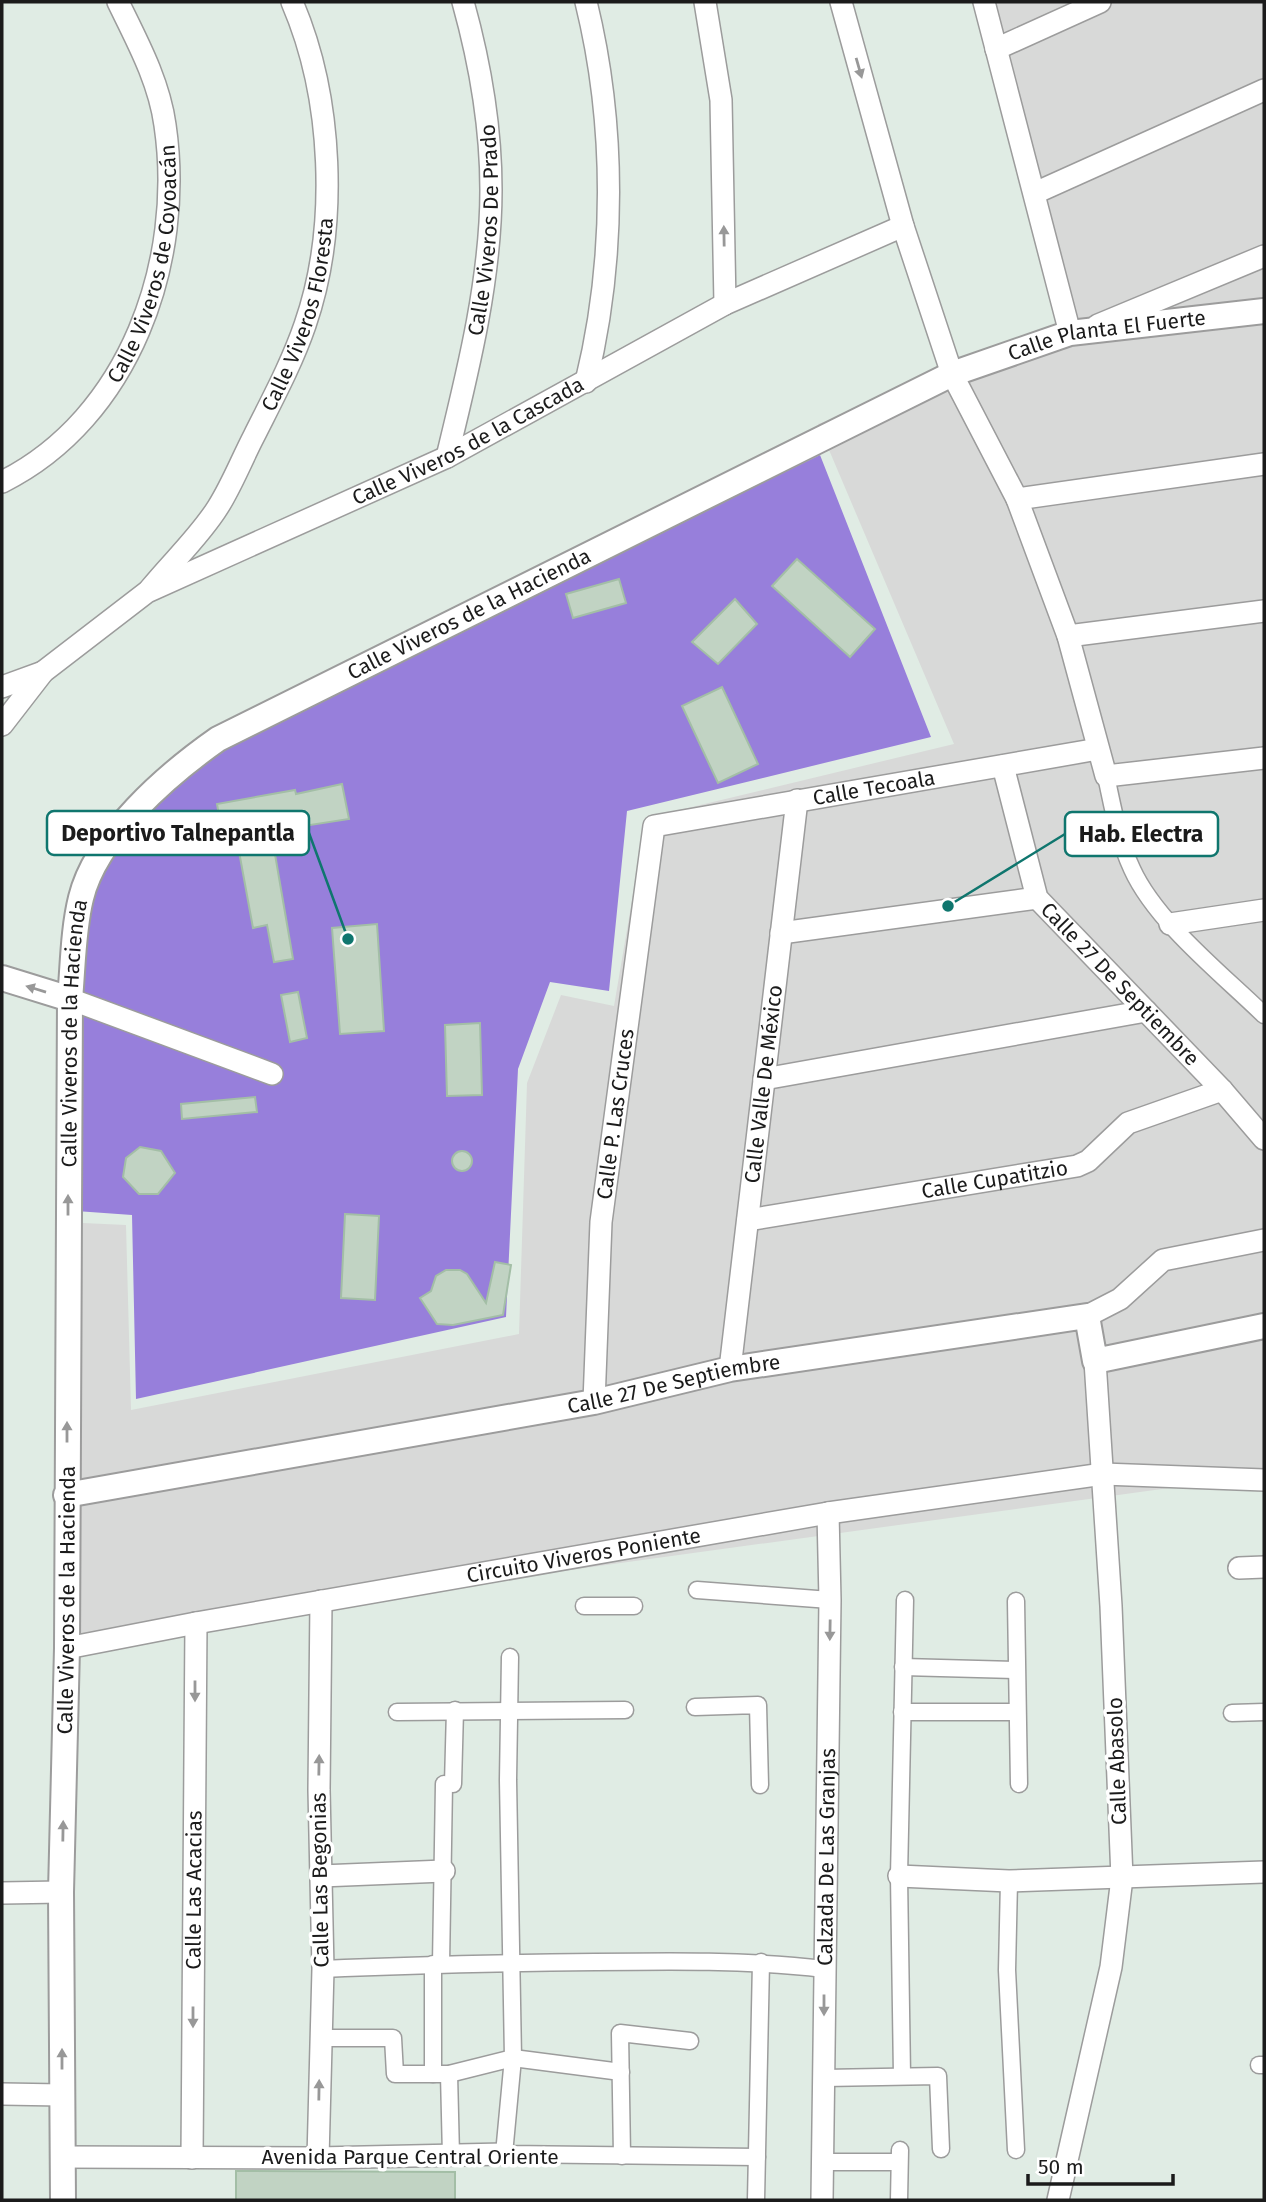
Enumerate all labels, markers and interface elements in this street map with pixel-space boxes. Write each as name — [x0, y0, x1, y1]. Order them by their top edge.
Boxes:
one-way arrow — [854, 57, 865, 79]
street label: Calle Viveros De Prado — [462, 123, 504, 338]
street label: Calle Viveros de Coyoacán — [101, 144, 182, 388]
street label: Calle Viveros Floresta — [256, 217, 339, 416]
one-way arrow — [718, 224, 729, 246]
street label: Calle Planta El Fuerte — [1005, 305, 1207, 367]
street label: Calle Viveros de la Cascada — [348, 371, 588, 511]
street label: Calle Viveros de la Hacienda — [343, 543, 595, 686]
street label: Calle Tecoala — [811, 764, 937, 811]
callout: Deportivo Talnepantla — [47, 811, 309, 855]
callout: Hab. Electra — [1065, 812, 1218, 856]
text: Deportivo Talnepantla — [61, 819, 295, 847]
text: Hab. Electra — [1079, 820, 1203, 848]
street label: Calle Viveros de la Hacienda — [56, 897, 93, 1167]
street label: Calle 27 De Septiembre — [1035, 897, 1205, 1072]
one-way arrow — [25, 983, 46, 993]
street label: Calle Valle De México — [739, 983, 788, 1185]
street label: Calle P. Las Cruces — [591, 1027, 640, 1201]
street label: Calle Cupatitzio — [920, 1155, 1070, 1204]
one-way arrow — [62, 1193, 74, 1215]
street label: Calle 27 De Septiembre — [565, 1349, 782, 1419]
one-way arrow — [61, 1421, 73, 1443]
street label: Calle Viveros de la Hacienda — [52, 1466, 81, 1735]
street label: Circuito Viveros Poniente — [465, 1522, 703, 1589]
one-way arrow — [824, 1620, 836, 1642]
one-way arrow — [189, 1680, 201, 1702]
street label: Calle Abasolo — [1102, 1697, 1132, 1825]
street label: Calzada De Las Granjas — [812, 1748, 841, 1966]
one-way arrow — [313, 1753, 325, 1775]
street label: Calle Las Begonias — [305, 1792, 335, 1968]
street label: Calle Las Acacias — [180, 1810, 208, 1970]
one-way arrow — [57, 1820, 68, 1842]
one-way arrow — [818, 1994, 830, 2016]
one-way arrow — [187, 2006, 199, 2028]
one-way arrow — [56, 2047, 68, 2069]
one-way arrow — [313, 2079, 325, 2101]
scale bar — [1028, 2142, 1173, 2186]
street label: Avenida Parque Central Oriente — [261, 2144, 559, 2170]
text: 50 m — [1038, 2154, 1084, 2180]

